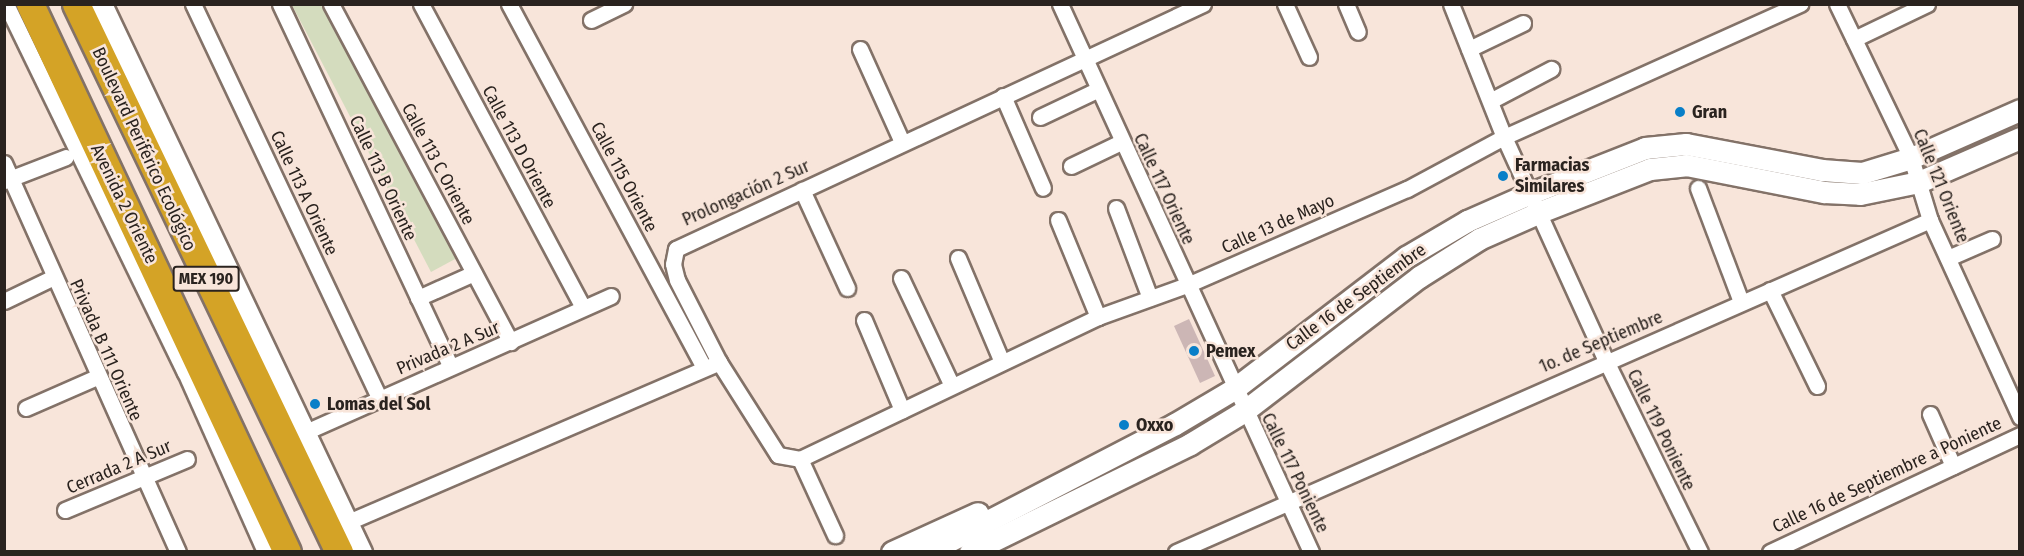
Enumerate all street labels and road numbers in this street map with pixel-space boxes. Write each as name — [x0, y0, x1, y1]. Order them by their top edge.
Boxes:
street label: Boulevard Periférico Ecológico — [87, 44, 201, 254]
street label: Calle 113 D Oriente — [478, 82, 560, 212]
street label: Calle 113 C Oriente — [397, 99, 479, 229]
street label: Calle 113 B Oriente — [345, 112, 421, 244]
street label: Calle 115 Oriente — [586, 118, 662, 236]
street label: Calle 121 Oriente — [1908, 126, 1974, 246]
street label: Calle 113 A Oriente — [266, 127, 342, 259]
street label: Calle 117 Oriente — [1129, 130, 1199, 248]
street label: Avenida 2 Oriente — [86, 141, 162, 267]
street label: Prolongación 2 Sur — [679, 155, 813, 231]
street label: Calle 13 de Mayo — [1218, 190, 1338, 258]
street label: Calle 16 de Septiembre — [1282, 239, 1430, 355]
road number: MEX 190 — [172, 266, 240, 292]
street label: Privada B 111 Oriente — [65, 276, 147, 424]
street label: 1o. de Septiembre — [1536, 306, 1666, 378]
street label: Privada 2 A Sur — [393, 317, 503, 379]
street label: Calle 119 Poniente — [1622, 366, 1700, 494]
street label: Calle 117 Poniente — [1257, 410, 1333, 536]
street label: Calle 16 de Septiembre a Poniente — [1769, 412, 2005, 538]
street label: Cerrada 2 A Sur — [63, 435, 175, 499]

